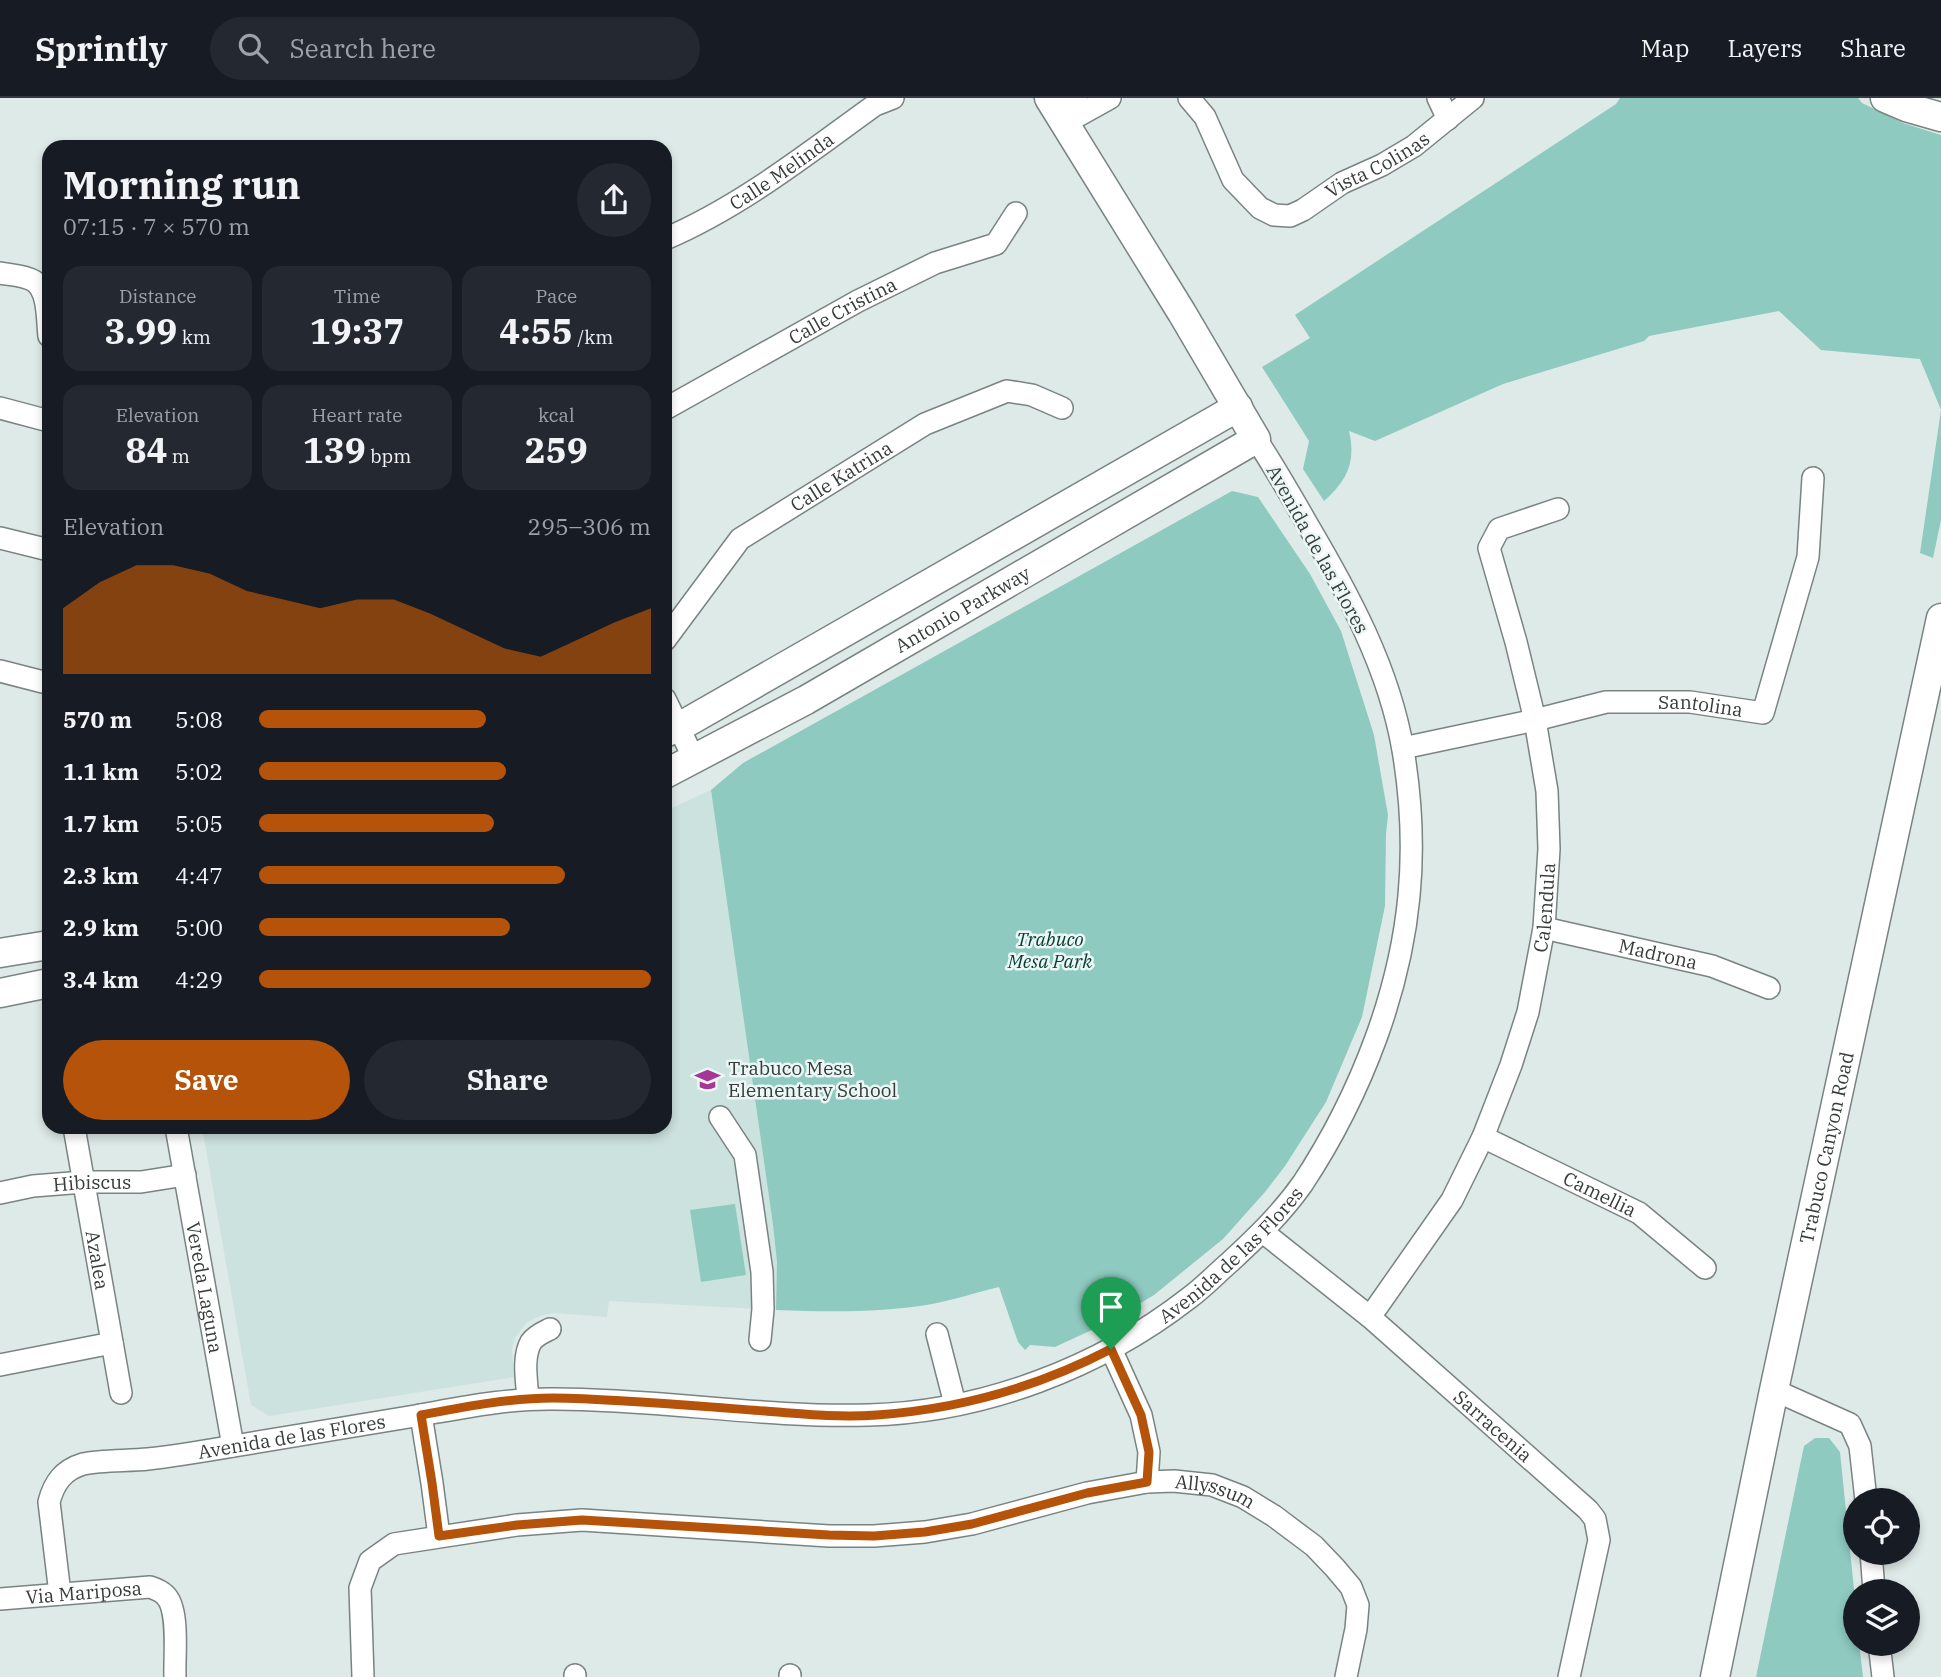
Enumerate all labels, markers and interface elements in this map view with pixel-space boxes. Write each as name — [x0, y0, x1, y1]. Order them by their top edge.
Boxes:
search box — [210, 17, 700, 80]
text: Sprintly — [35, 27, 168, 70]
icon: search — [234, 29, 272, 67]
text: Search here — [290, 31, 436, 65]
text: Map — [1641, 32, 1689, 64]
text: Layers — [1727, 32, 1802, 64]
text: Share — [1840, 32, 1906, 64]
street label: Vista Colinas — [1321, 126, 1434, 203]
street label: Calle Melinda — [725, 127, 838, 215]
text: Morning run — [63, 160, 301, 209]
button: share — [577, 163, 651, 237]
text: 07:15 · 7 × 570 m — [63, 211, 250, 241]
street label: Calle Cristina — [784, 272, 901, 349]
text: Distance — [119, 284, 196, 308]
text: Time — [334, 284, 380, 308]
text: Pace — [535, 284, 577, 308]
text: 3.99 — [104, 308, 177, 354]
text: 19:37 — [310, 308, 404, 354]
text: 4:55 — [499, 308, 573, 354]
text: km — [177, 325, 211, 349]
text: /km — [573, 325, 613, 349]
text: Elevation — [116, 403, 200, 427]
text: Heart rate — [312, 403, 402, 427]
text: kcal — [538, 403, 575, 427]
text: 84 — [125, 427, 167, 473]
text: 139 — [303, 427, 366, 473]
text: 259 — [525, 427, 588, 473]
street label: Calle Katrina — [786, 435, 897, 517]
text: m — [167, 444, 190, 468]
text: bpm — [366, 444, 411, 468]
street label: Avenida de las Flores — [1262, 460, 1374, 638]
text: Elevation — [63, 511, 164, 541]
text: 295–306 m — [527, 511, 651, 541]
street label: Antonio Parkway — [890, 560, 1035, 658]
street label: Santolina — [1658, 690, 1745, 722]
text: 570 m — [63, 704, 132, 734]
text: 5:08 — [175, 704, 223, 734]
text: 1.1 km — [63, 756, 139, 786]
text: 5:02 — [175, 756, 223, 786]
text: 1.7 km — [63, 808, 139, 838]
text: 5:05 — [175, 808, 223, 838]
text: 2.3 km — [63, 860, 139, 890]
text: 4:47 — [175, 860, 223, 890]
street label: Calendula — [1528, 862, 1560, 954]
text: 2.9 km — [63, 912, 139, 942]
text: 5:00 — [175, 912, 223, 942]
park label: Trabuco Mesa Park — [1007, 927, 1093, 973]
street label: Madrona — [1616, 933, 1700, 974]
text: 3.4 km — [63, 964, 139, 994]
text: 4:29 — [175, 964, 223, 994]
button: Save — [63, 1040, 350, 1120]
button: Share — [364, 1040, 651, 1120]
street label: Trabuco Canyon Road — [1794, 1049, 1859, 1246]
place label: Trabuco Mesa Elementary School — [728, 1056, 898, 1102]
school or university icon: Trabuco Mesa Elementary School — [694, 1065, 722, 1093]
street label: Camellia — [1559, 1166, 1640, 1222]
street label: Hibiscus — [52, 1170, 131, 1196]
street label: Avenida de las Flores — [1154, 1182, 1308, 1328]
street label: Vereda Laguna — [181, 1220, 228, 1355]
street label: Azalea — [80, 1228, 115, 1291]
pin — [1081, 1277, 1141, 1349]
icon: arrive — [1092, 1288, 1130, 1326]
street label: Sarracenia — [1449, 1385, 1537, 1467]
street label: Avenida de las Flores — [196, 1409, 387, 1464]
street label: Allyssum — [1174, 1469, 1260, 1514]
map controls — [1843, 1488, 1920, 1656]
button: locate — [1843, 1488, 1920, 1565]
street label: Via Mariposa — [25, 1576, 143, 1609]
button: layers — [1843, 1579, 1920, 1656]

